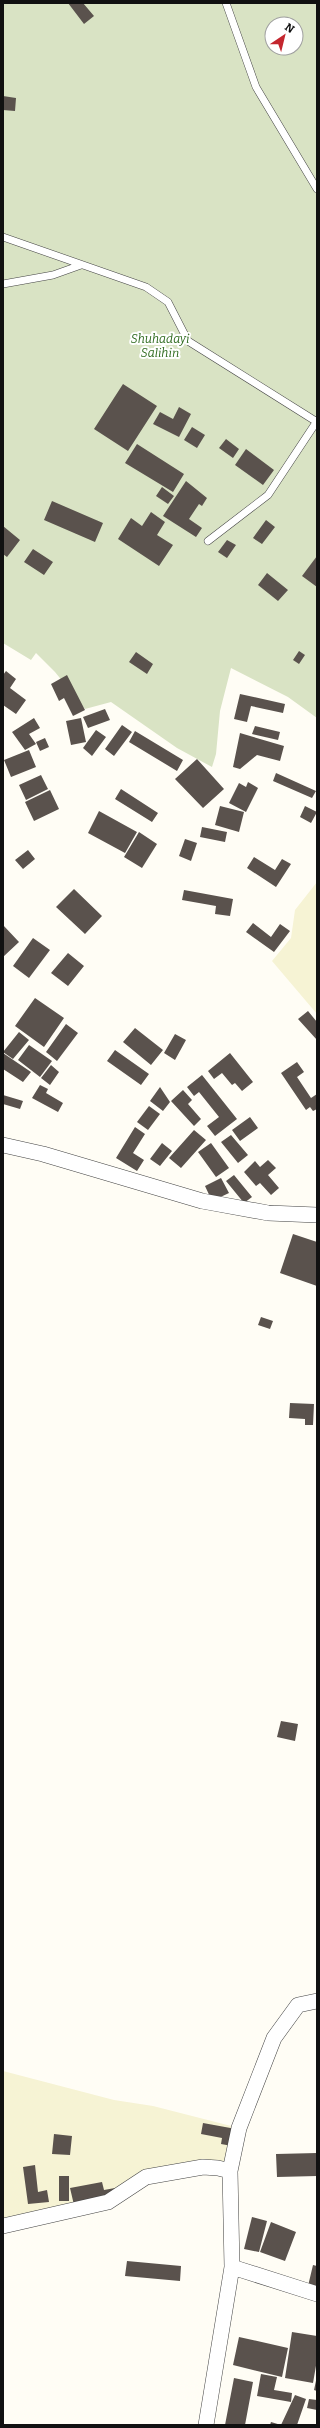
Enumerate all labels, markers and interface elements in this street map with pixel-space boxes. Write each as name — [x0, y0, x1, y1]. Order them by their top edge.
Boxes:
north arrow — [264, 16, 304, 56]
text: N — [282, 20, 297, 36]
park label: Shuhadayi Salihin — [131, 332, 190, 360]

